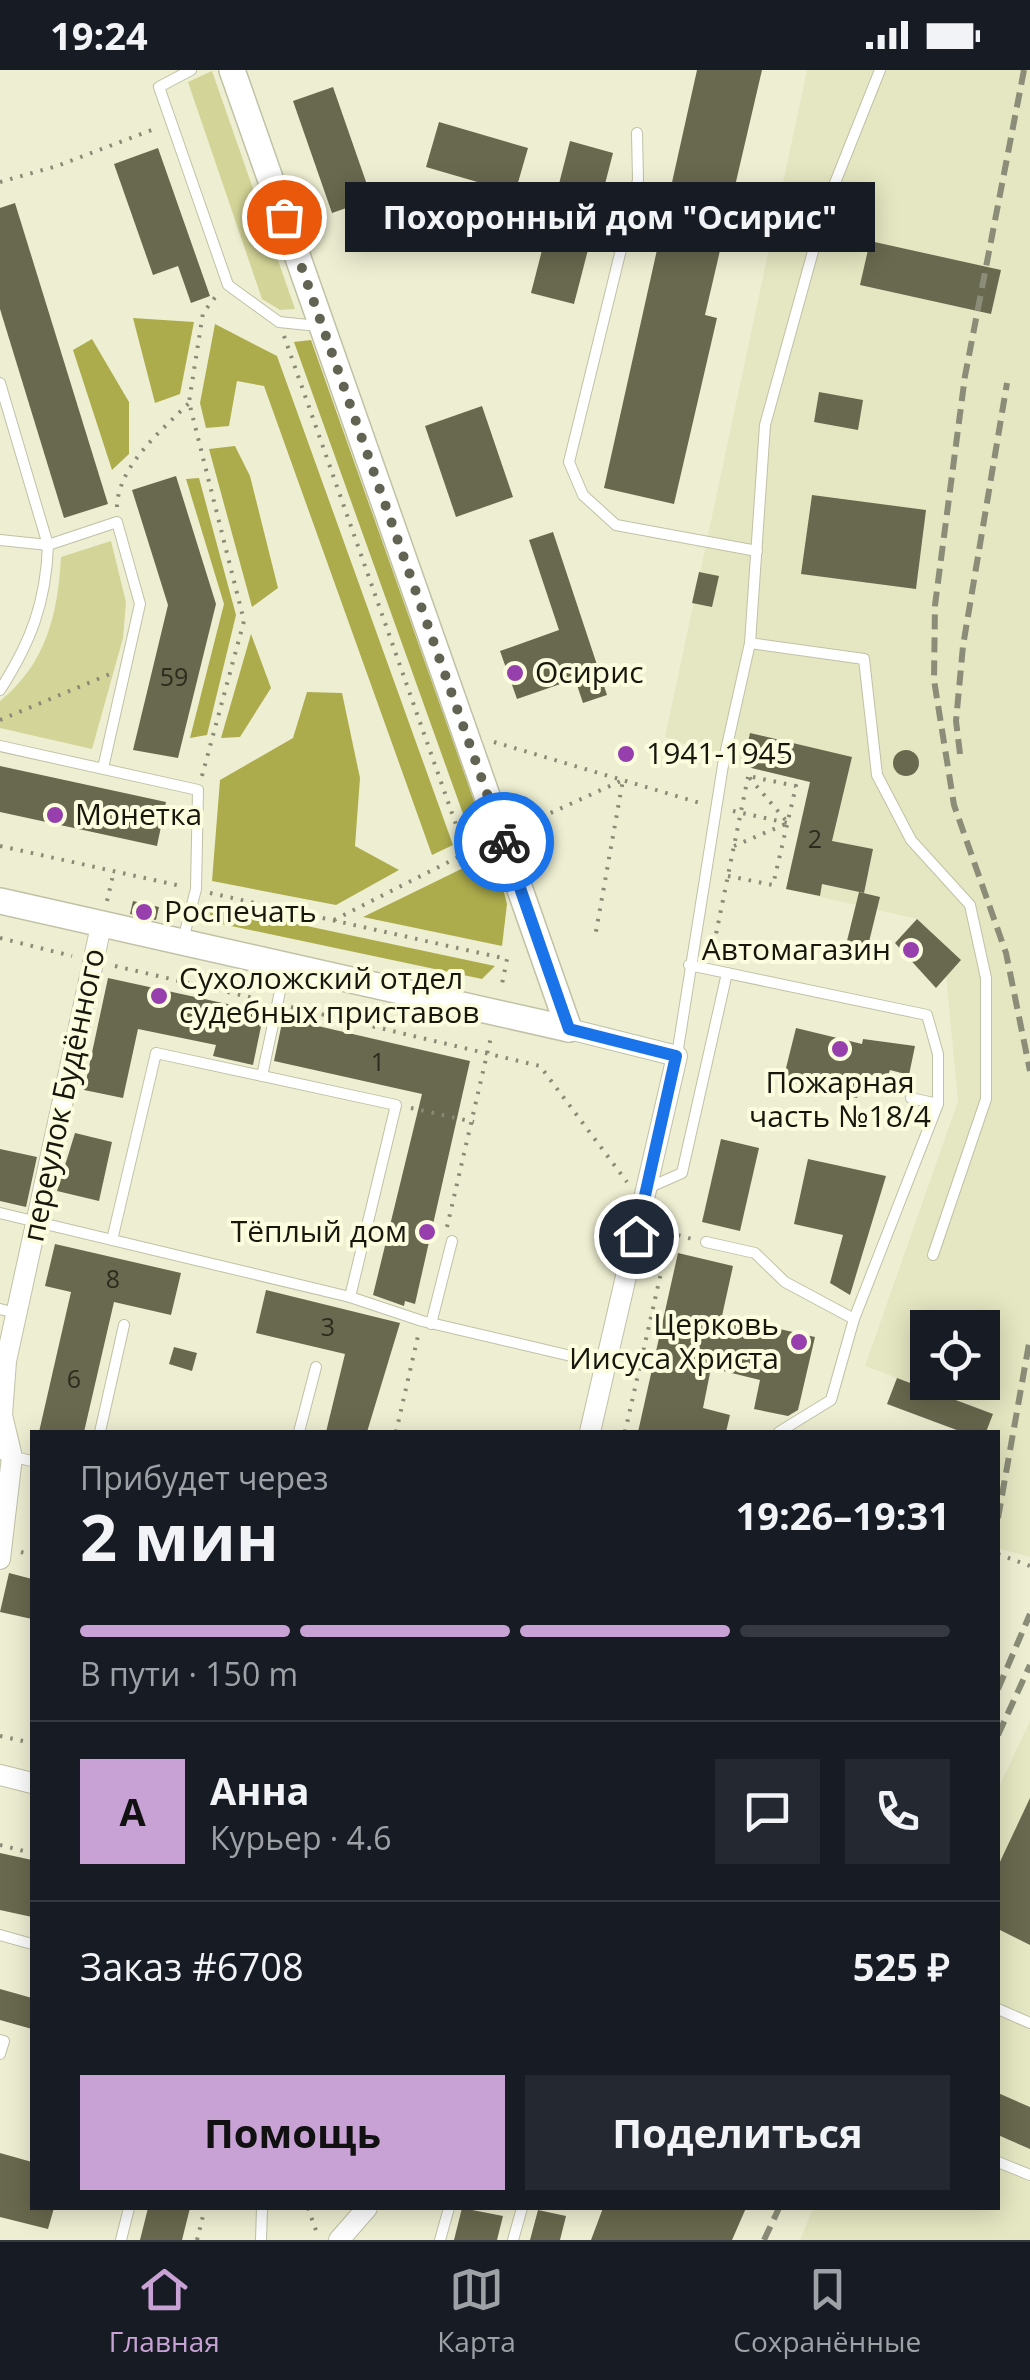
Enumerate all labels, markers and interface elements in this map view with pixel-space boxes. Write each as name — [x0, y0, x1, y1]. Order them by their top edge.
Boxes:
text: 19:24 — [50, 9, 148, 61]
pin — [242, 175, 327, 260]
callout: Похоронный дом "Осирис" — [344, 182, 874, 252]
icon: bag — [257, 190, 312, 245]
text: Похоронный дом "Осирис" — [383, 195, 837, 238]
place label: Осирис — [535, 651, 644, 692]
house number: 59 — [160, 659, 188, 693]
marker: Осирис — [504, 662, 526, 684]
place label: 1941-1945 — [646, 732, 793, 773]
marker: 1941-1945 — [615, 743, 637, 765]
courier — [454, 792, 554, 892]
place label: Монетка — [75, 793, 202, 834]
marker: Монетка — [44, 804, 66, 826]
icon: bike — [477, 815, 532, 870]
house number: 2 — [808, 821, 822, 855]
place label: Роспечать — [164, 890, 317, 931]
marker: Роспечать — [133, 901, 155, 923]
place label: Автомагазин — [702, 928, 891, 969]
marker: Автомагазин — [900, 939, 922, 961]
street label: переулок Будённого — [11, 944, 114, 1245]
place label: Сухоложский отдел судебных приставов — [179, 957, 480, 1032]
marker: Сухоложский отдел судебных приставов — [148, 985, 170, 1007]
marker: Пожарная часть №18/4 — [829, 1038, 851, 1060]
house number: 1 — [371, 1044, 385, 1078]
place label: Пожарная часть №18/4 — [749, 1061, 931, 1136]
pin — [594, 1194, 679, 1279]
icon: home — [609, 1209, 664, 1264]
place label: Тёплый дом — [231, 1210, 407, 1251]
marker: Тёплый дом — [416, 1221, 438, 1243]
house number: 8 — [106, 1261, 120, 1295]
place label: Церковь Иисуса Христа — [569, 1303, 779, 1378]
house number: 3 — [321, 1309, 335, 1343]
map controls — [910, 1310, 1000, 1400]
button: locate — [910, 1310, 1000, 1400]
marker: Церковь Иисуса Христа — [788, 1331, 810, 1353]
house number: 6 — [67, 1361, 81, 1395]
text: Прибудет через — [80, 1456, 328, 1499]
text: 19:26–19:31 — [736, 1489, 950, 1541]
text: 2 мин — [80, 1492, 279, 1580]
text: В пути · 150 m — [80, 1652, 298, 1695]
button: chat — [715, 1759, 820, 1864]
button: phone — [845, 1759, 950, 1864]
text: Анна — [210, 1764, 310, 1816]
text: А — [119, 1785, 146, 1837]
text: Курьер · 4.6 — [210, 1816, 392, 1859]
text: Заказ #6708 — [80, 1940, 304, 1992]
text: 525 ₽ — [853, 1940, 950, 1992]
button: Помощь — [80, 2075, 505, 2190]
button: Поделиться — [525, 2075, 950, 2190]
tab: Главная — [109, 2262, 220, 2360]
tab: Карта — [437, 2262, 516, 2360]
tab: Сохранённые — [733, 2262, 921, 2360]

